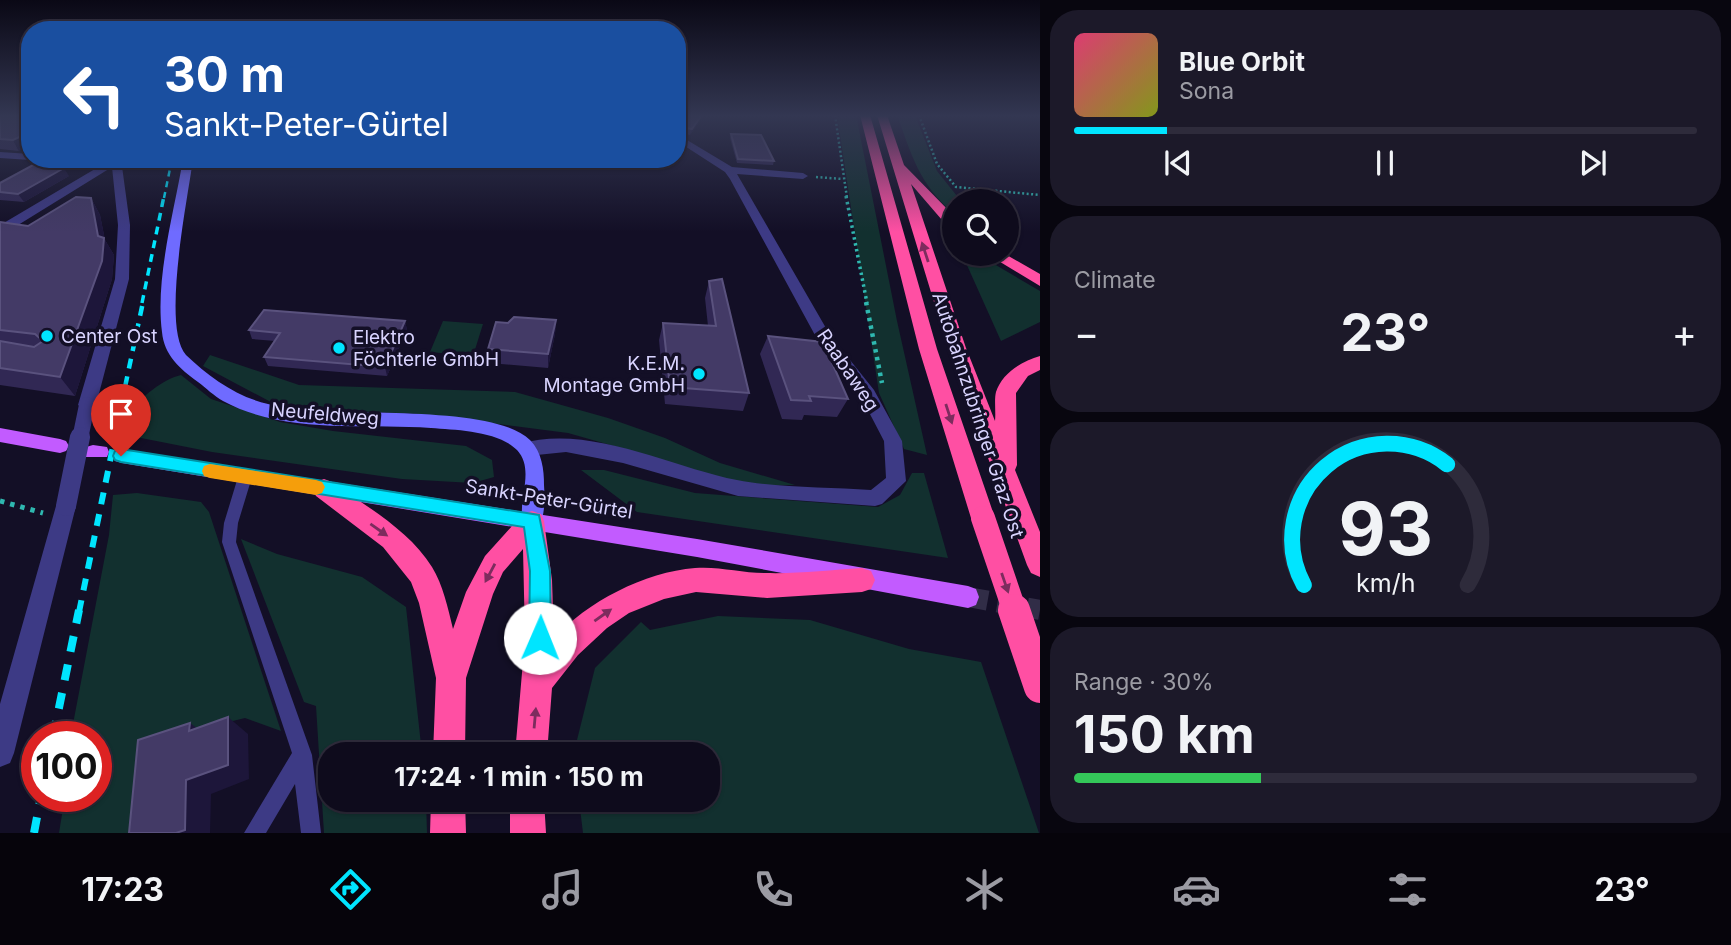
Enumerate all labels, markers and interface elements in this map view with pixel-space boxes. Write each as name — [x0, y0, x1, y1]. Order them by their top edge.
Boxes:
text: 30 m — [164, 45, 285, 104]
text: Blue Orbit — [1179, 46, 1305, 77]
icon: left — [49, 49, 140, 140]
text: Sona — [1179, 77, 1234, 105]
text: Sankt-Peter-Gürtel — [164, 105, 449, 144]
icon: previous — [1159, 144, 1197, 182]
icon: pause — [1366, 144, 1404, 182]
icon: next — [1574, 144, 1612, 182]
map controls — [942, 189, 1019, 266]
button: search — [942, 189, 1019, 266]
one-way arrow — [920, 241, 930, 262]
text: Climate — [1074, 266, 1156, 294]
street label: Autobahnzubringer Graz Ost — [927, 289, 1029, 541]
text: 23° — [1341, 301, 1430, 364]
text: − — [1074, 310, 1099, 356]
text: + — [1672, 310, 1697, 356]
place label: Center Ost — [61, 325, 158, 348]
street label: Raabaweg — [812, 325, 884, 415]
place label: Elektro Föchterle GmbH — [353, 326, 499, 371]
marker: Center Ost — [39, 328, 55, 344]
marker: Elektro Föchterle GmbH — [331, 340, 347, 356]
place label: K.E.M. Montage GmbH — [544, 352, 685, 397]
marker: K.E.M. Montage GmbH — [691, 366, 707, 382]
pin — [91, 384, 151, 456]
icon: arrive — [102, 395, 140, 433]
street label: Neufeldweg — [270, 398, 380, 430]
one-way arrow — [944, 404, 955, 425]
street label: Sankt-Peter-Gürtel — [464, 474, 634, 524]
text: 93 — [1338, 485, 1433, 574]
one-way arrow — [370, 523, 388, 537]
one-way arrow — [484, 564, 496, 584]
text: km/h — [1356, 568, 1415, 598]
one-way arrow — [1000, 572, 1010, 593]
position arrow — [503, 601, 577, 675]
one-way arrow — [594, 608, 612, 622]
text: Range · 30% — [1074, 668, 1214, 696]
text: 150 km — [1074, 703, 1255, 766]
one-way arrow — [529, 706, 540, 728]
speed limit sign: 100 — [21, 721, 112, 812]
text: 17:24 · 1 min · 150 m — [394, 761, 644, 792]
icon: directions — [326, 865, 375, 914]
icon: music — [538, 865, 587, 914]
icon: phone — [749, 865, 798, 914]
icon: climate — [960, 865, 1009, 914]
icon: car — [1172, 865, 1221, 914]
icon: filters — [1383, 865, 1432, 914]
text: 17:23 — [81, 870, 164, 909]
text: 23° — [1595, 870, 1650, 909]

